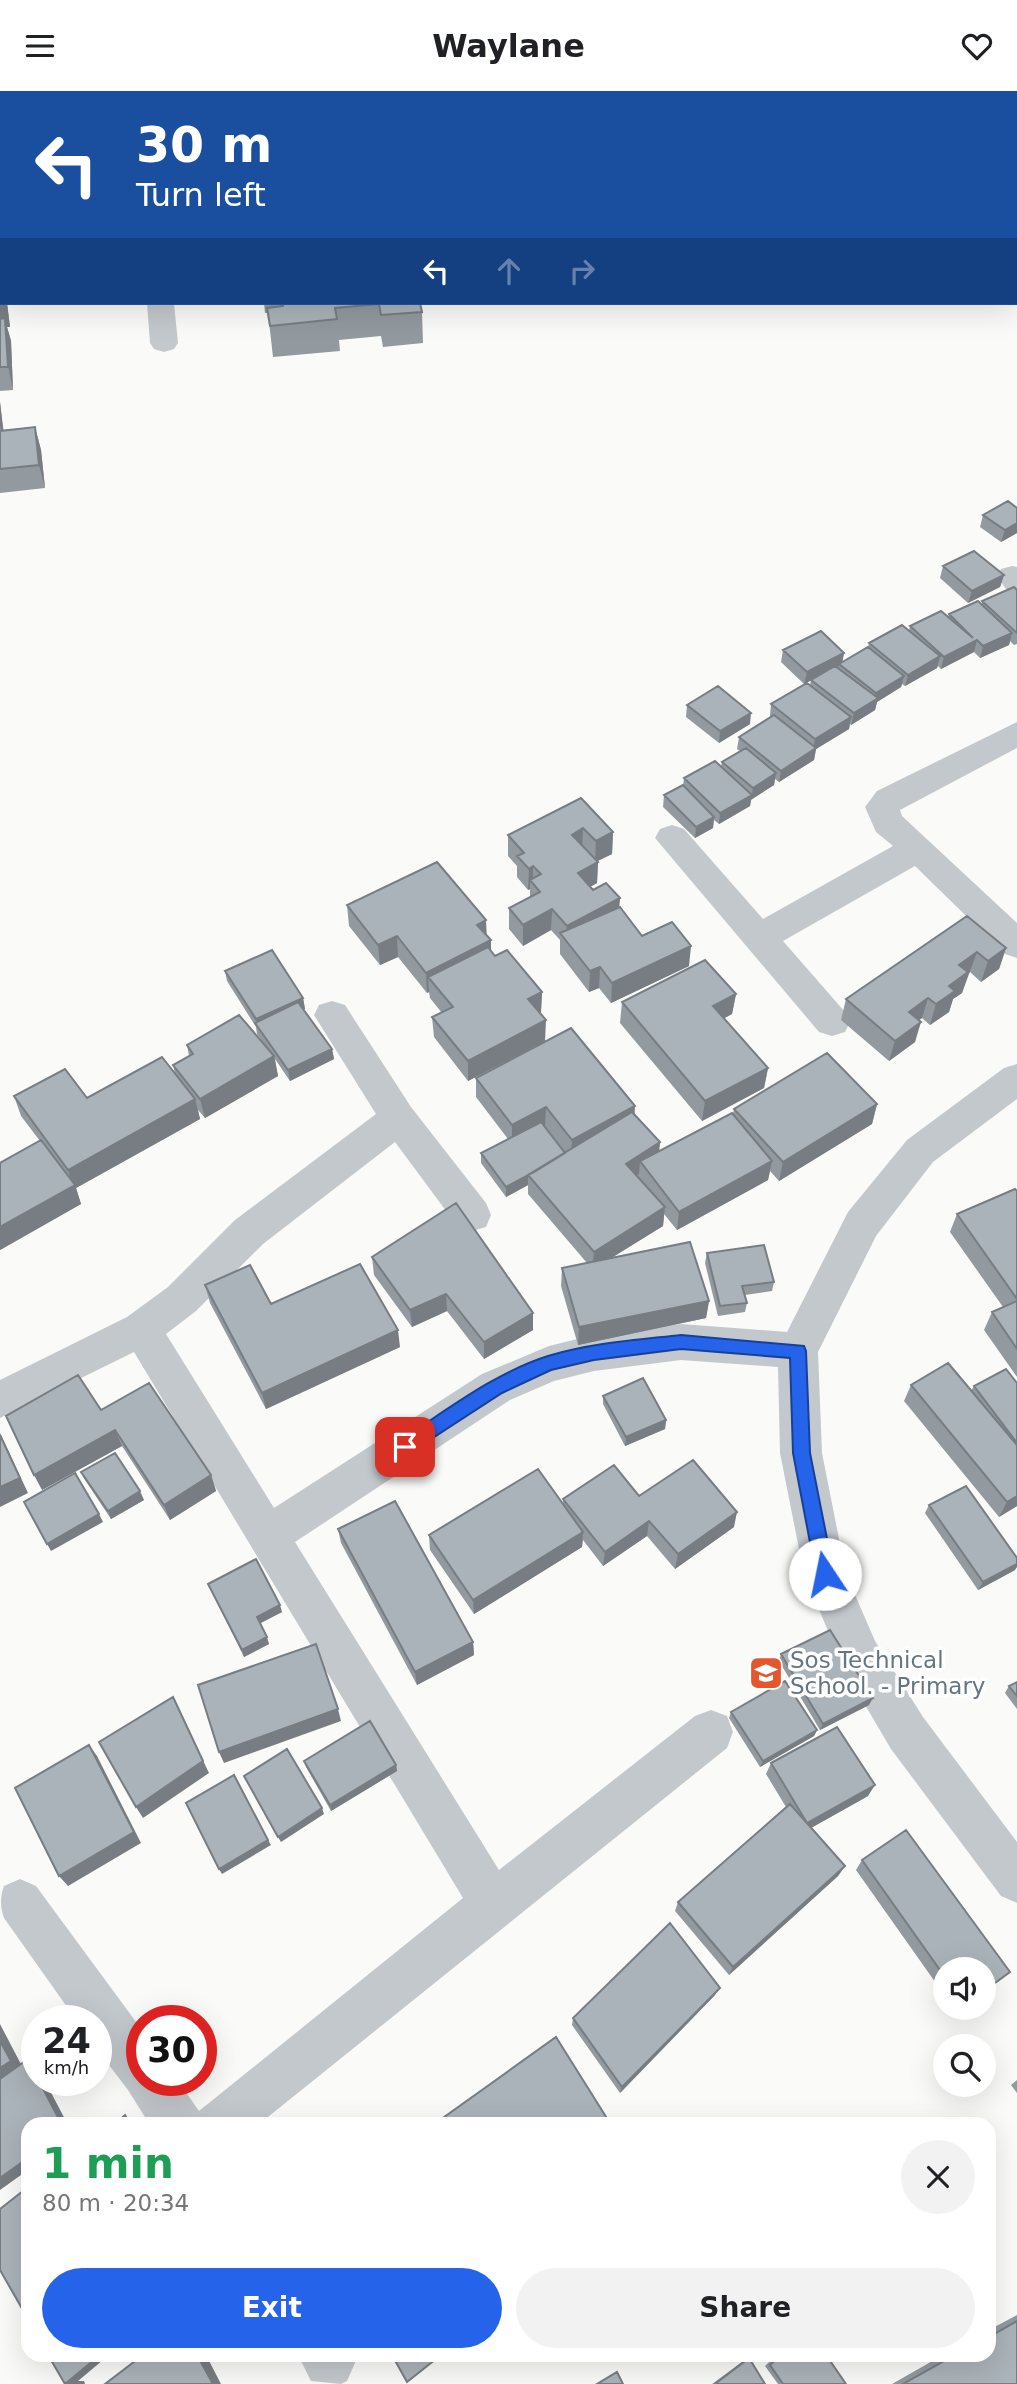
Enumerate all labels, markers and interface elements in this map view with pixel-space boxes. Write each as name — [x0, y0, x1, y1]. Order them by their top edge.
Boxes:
icon: menu — [21, 27, 59, 65]
text: Waylane — [432, 27, 585, 65]
icon: heart — [958, 27, 996, 65]
text: 30 m — [136, 117, 272, 174]
icon: left — [21, 119, 112, 210]
text: Turn left — [136, 176, 266, 214]
icon: left — [417, 252, 455, 290]
icon: ahead — [490, 252, 528, 290]
icon: right — [563, 252, 601, 290]
pin — [375, 1417, 435, 1477]
icon: arrive — [386, 1428, 424, 1466]
position arrow — [788, 1537, 862, 1611]
place label: Sos Technical School. - Primary — [790, 1647, 985, 1699]
school or university icon: Sos Technical School. - Primary — [747, 1654, 785, 1692]
map controls — [933, 1957, 996, 2097]
button: sound — [933, 1957, 996, 2020]
speed limit sign: 30 — [126, 2005, 217, 2096]
text: 24 — [42, 2021, 91, 2061]
button: search — [933, 2034, 996, 2097]
text: km/h — [44, 2057, 89, 2078]
text: 1 min — [42, 2139, 174, 2188]
button: close — [901, 2140, 975, 2214]
text: 80 m · 20:34 — [42, 2190, 189, 2216]
button: Exit — [42, 2268, 502, 2348]
button: Share — [516, 2268, 975, 2348]

